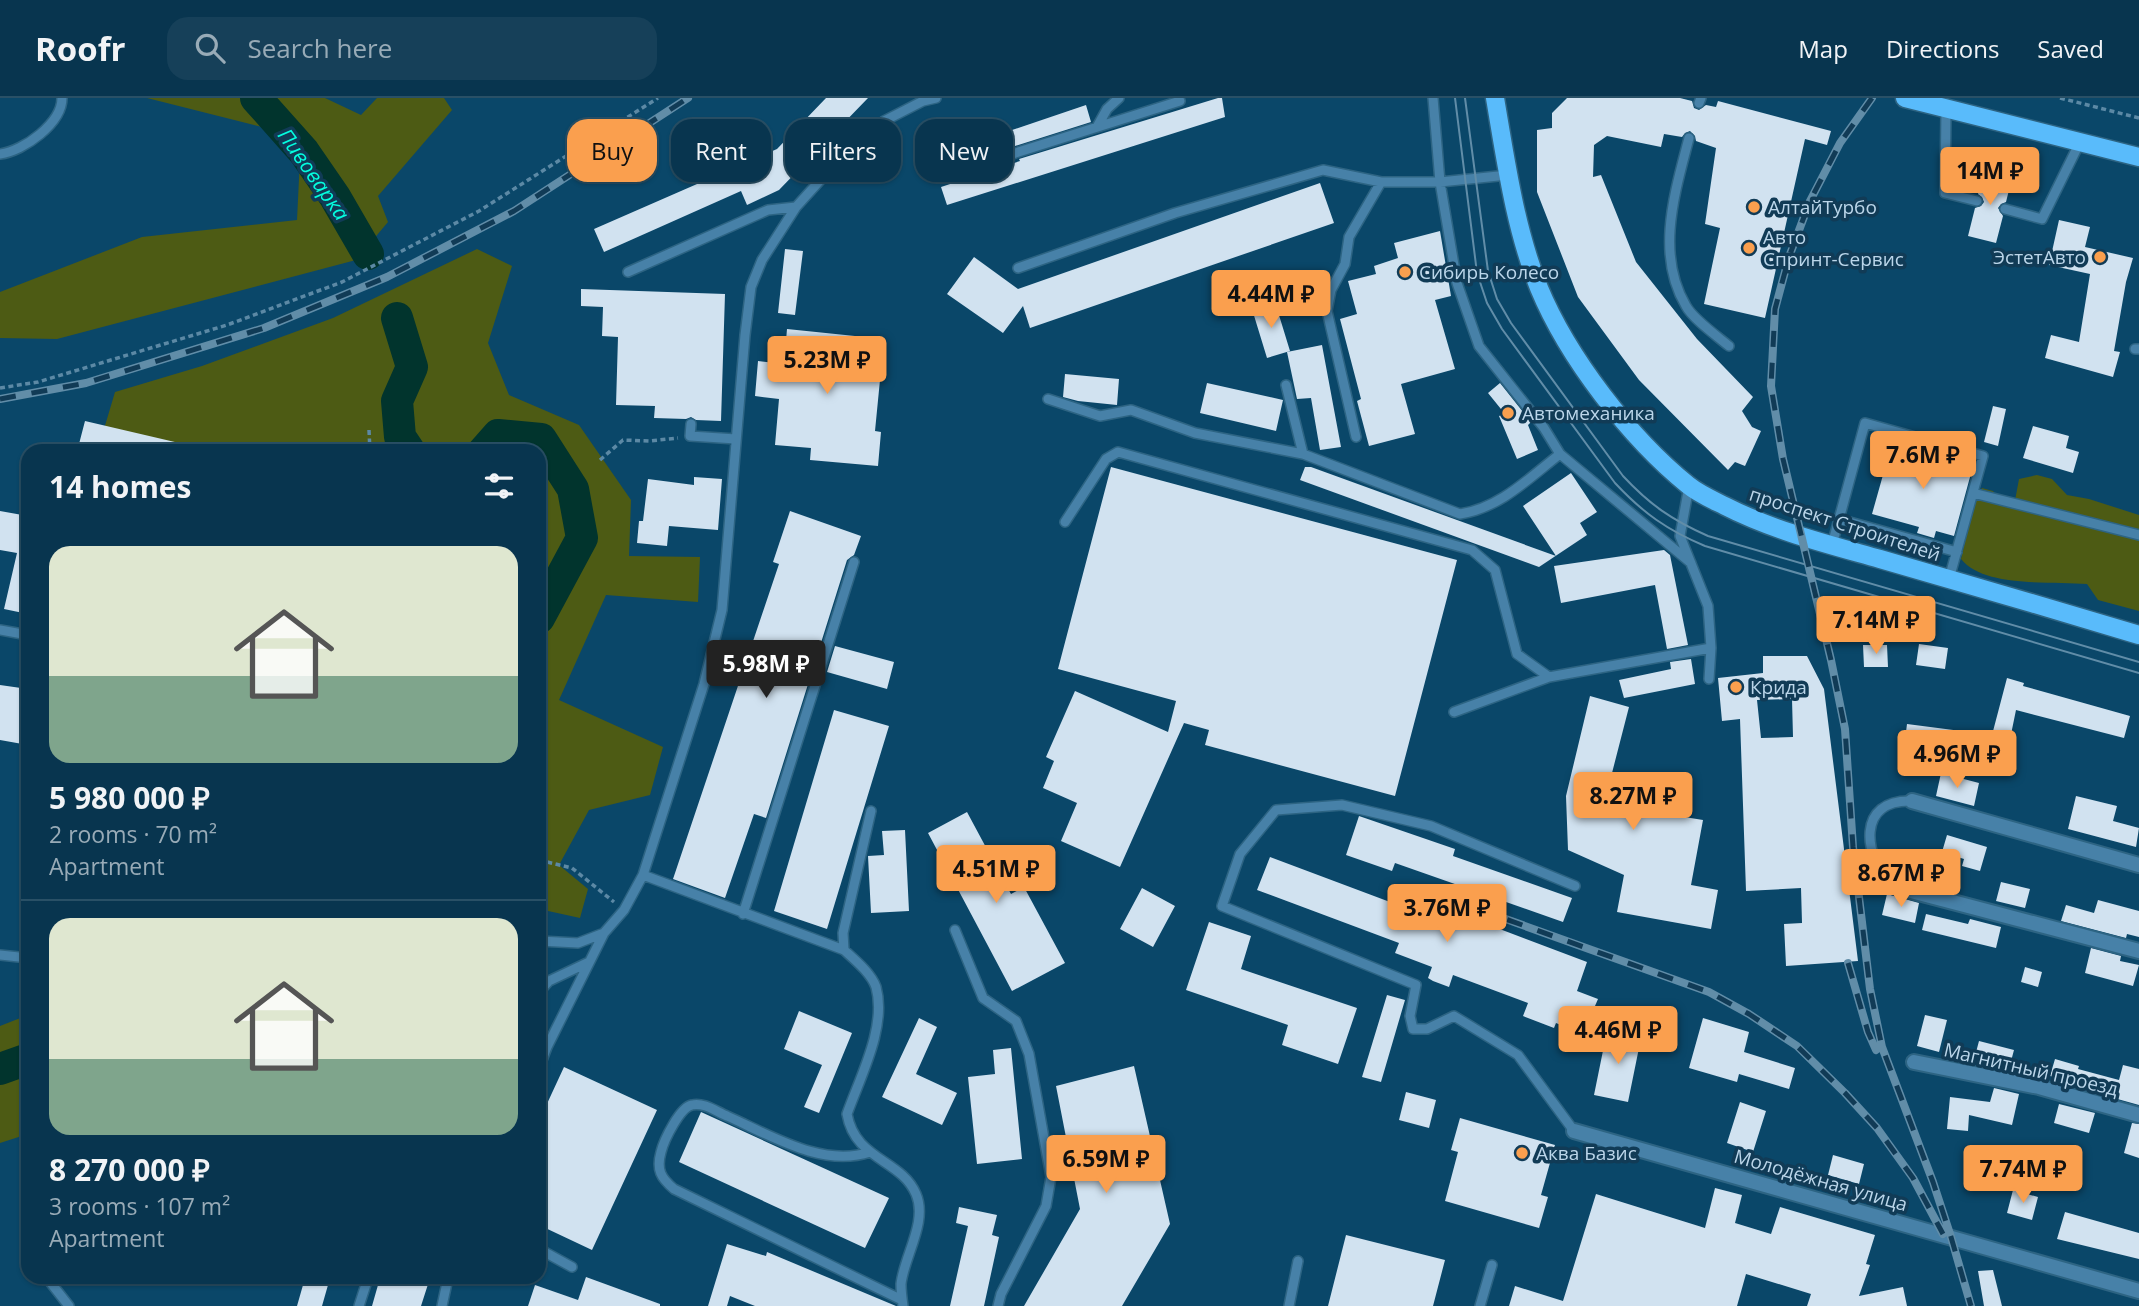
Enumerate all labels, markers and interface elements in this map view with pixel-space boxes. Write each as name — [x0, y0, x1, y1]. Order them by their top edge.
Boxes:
search box — [167, 17, 657, 80]
text: Roofr — [35, 26, 125, 71]
icon: search — [191, 29, 229, 67]
text: Search here — [247, 30, 392, 66]
text: Map — [1798, 32, 1848, 65]
text: Directions — [1886, 32, 1999, 65]
text: Saved — [2037, 32, 2104, 65]
chip: Buy — [567, 119, 657, 182]
chip: Rent — [671, 119, 771, 182]
chip: Filters — [785, 119, 901, 182]
chip: New — [915, 119, 1013, 182]
water label: Пивоварка — [272, 122, 356, 226]
pin: 14M ₽ — [1941, 148, 2039, 207]
text: 14M ₽ — [1956, 154, 2024, 186]
place label: АлтайТурбо — [1768, 194, 1877, 220]
marker: АлтайТурбо — [1746, 199, 1762, 215]
place label: Авто Спринт-Сервис — [1763, 224, 1904, 272]
marker: Авто Спринт-Сервис — [1741, 240, 1757, 256]
place label: ЭстетАвто — [1993, 244, 2086, 270]
marker: ЭстетАвто — [2092, 249, 2108, 265]
place label: Сибирь Колесо — [1419, 259, 1559, 285]
marker: Сибирь Колесо — [1397, 264, 1413, 280]
pin: 4.44M ₽ — [1206, 271, 1336, 330]
text: 4.44M ₽ — [1227, 277, 1315, 309]
pin: 5.23M ₽ — [762, 336, 892, 396]
text: 5.23M ₽ — [783, 343, 871, 375]
place label: Автомеханика — [1522, 400, 1655, 426]
marker: Автомеханика — [1500, 405, 1516, 421]
pin: 7.6M ₽ — [1866, 432, 1980, 491]
text: 7.6M ₽ — [1886, 438, 1960, 470]
text: 14 homes — [49, 466, 192, 507]
icon: filters — [480, 467, 518, 505]
street label: проспект Строителей — [1746, 481, 1944, 567]
icon: home — [221, 591, 347, 717]
pin: 7.14M ₽ — [1811, 596, 1941, 656]
text: 7.14M ₽ — [1832, 603, 1920, 635]
pin: 5.98M ₽ — [701, 640, 831, 700]
text: 5.98M ₽ — [722, 647, 810, 679]
place label: Крида — [1750, 674, 1807, 700]
marker: Крида — [1728, 679, 1744, 695]
pin: 4.96M ₽ — [1892, 730, 2022, 790]
text: 4.96M ₽ — [1913, 737, 2001, 769]
pin: 8.27M ₽ — [1568, 772, 1698, 832]
text: 5 980 000 ₽ — [49, 777, 210, 818]
text: 8.27M ₽ — [1589, 779, 1677, 811]
text: 2 rooms · 70 m² — [49, 818, 217, 850]
pin: 4.51M ₽ — [931, 846, 1061, 905]
text: Apartment — [49, 850, 165, 882]
pin: 8.67M ₽ — [1836, 850, 1966, 909]
text: 4.51M ₽ — [952, 852, 1040, 884]
text: 8.67M ₽ — [1857, 856, 1945, 888]
pin: 3.76M ₽ — [1382, 884, 1512, 944]
text: 3.76M ₽ — [1403, 891, 1491, 923]
icon: home — [221, 963, 347, 1089]
pin: 4.46M ₽ — [1553, 1006, 1683, 1066]
text: 4.46M ₽ — [1574, 1013, 1662, 1045]
street label: Магнитный проезд — [1941, 1036, 2121, 1102]
pin: 6.59M ₽ — [1041, 1136, 1171, 1195]
place label: Аква Базис — [1536, 1140, 1637, 1166]
text: 6.59M ₽ — [1062, 1142, 1150, 1174]
street label: Молодёжная улица — [1731, 1143, 1911, 1217]
marker: Аква Базис — [1514, 1145, 1530, 1161]
pin: 7.74M ₽ — [1958, 1146, 2088, 1205]
text: 8 270 000 ₽ — [49, 1149, 210, 1190]
text: 7.74M ₽ — [1979, 1152, 2067, 1184]
text: 3 rooms · 107 m² — [49, 1190, 230, 1222]
text: Apartment — [49, 1222, 165, 1254]

